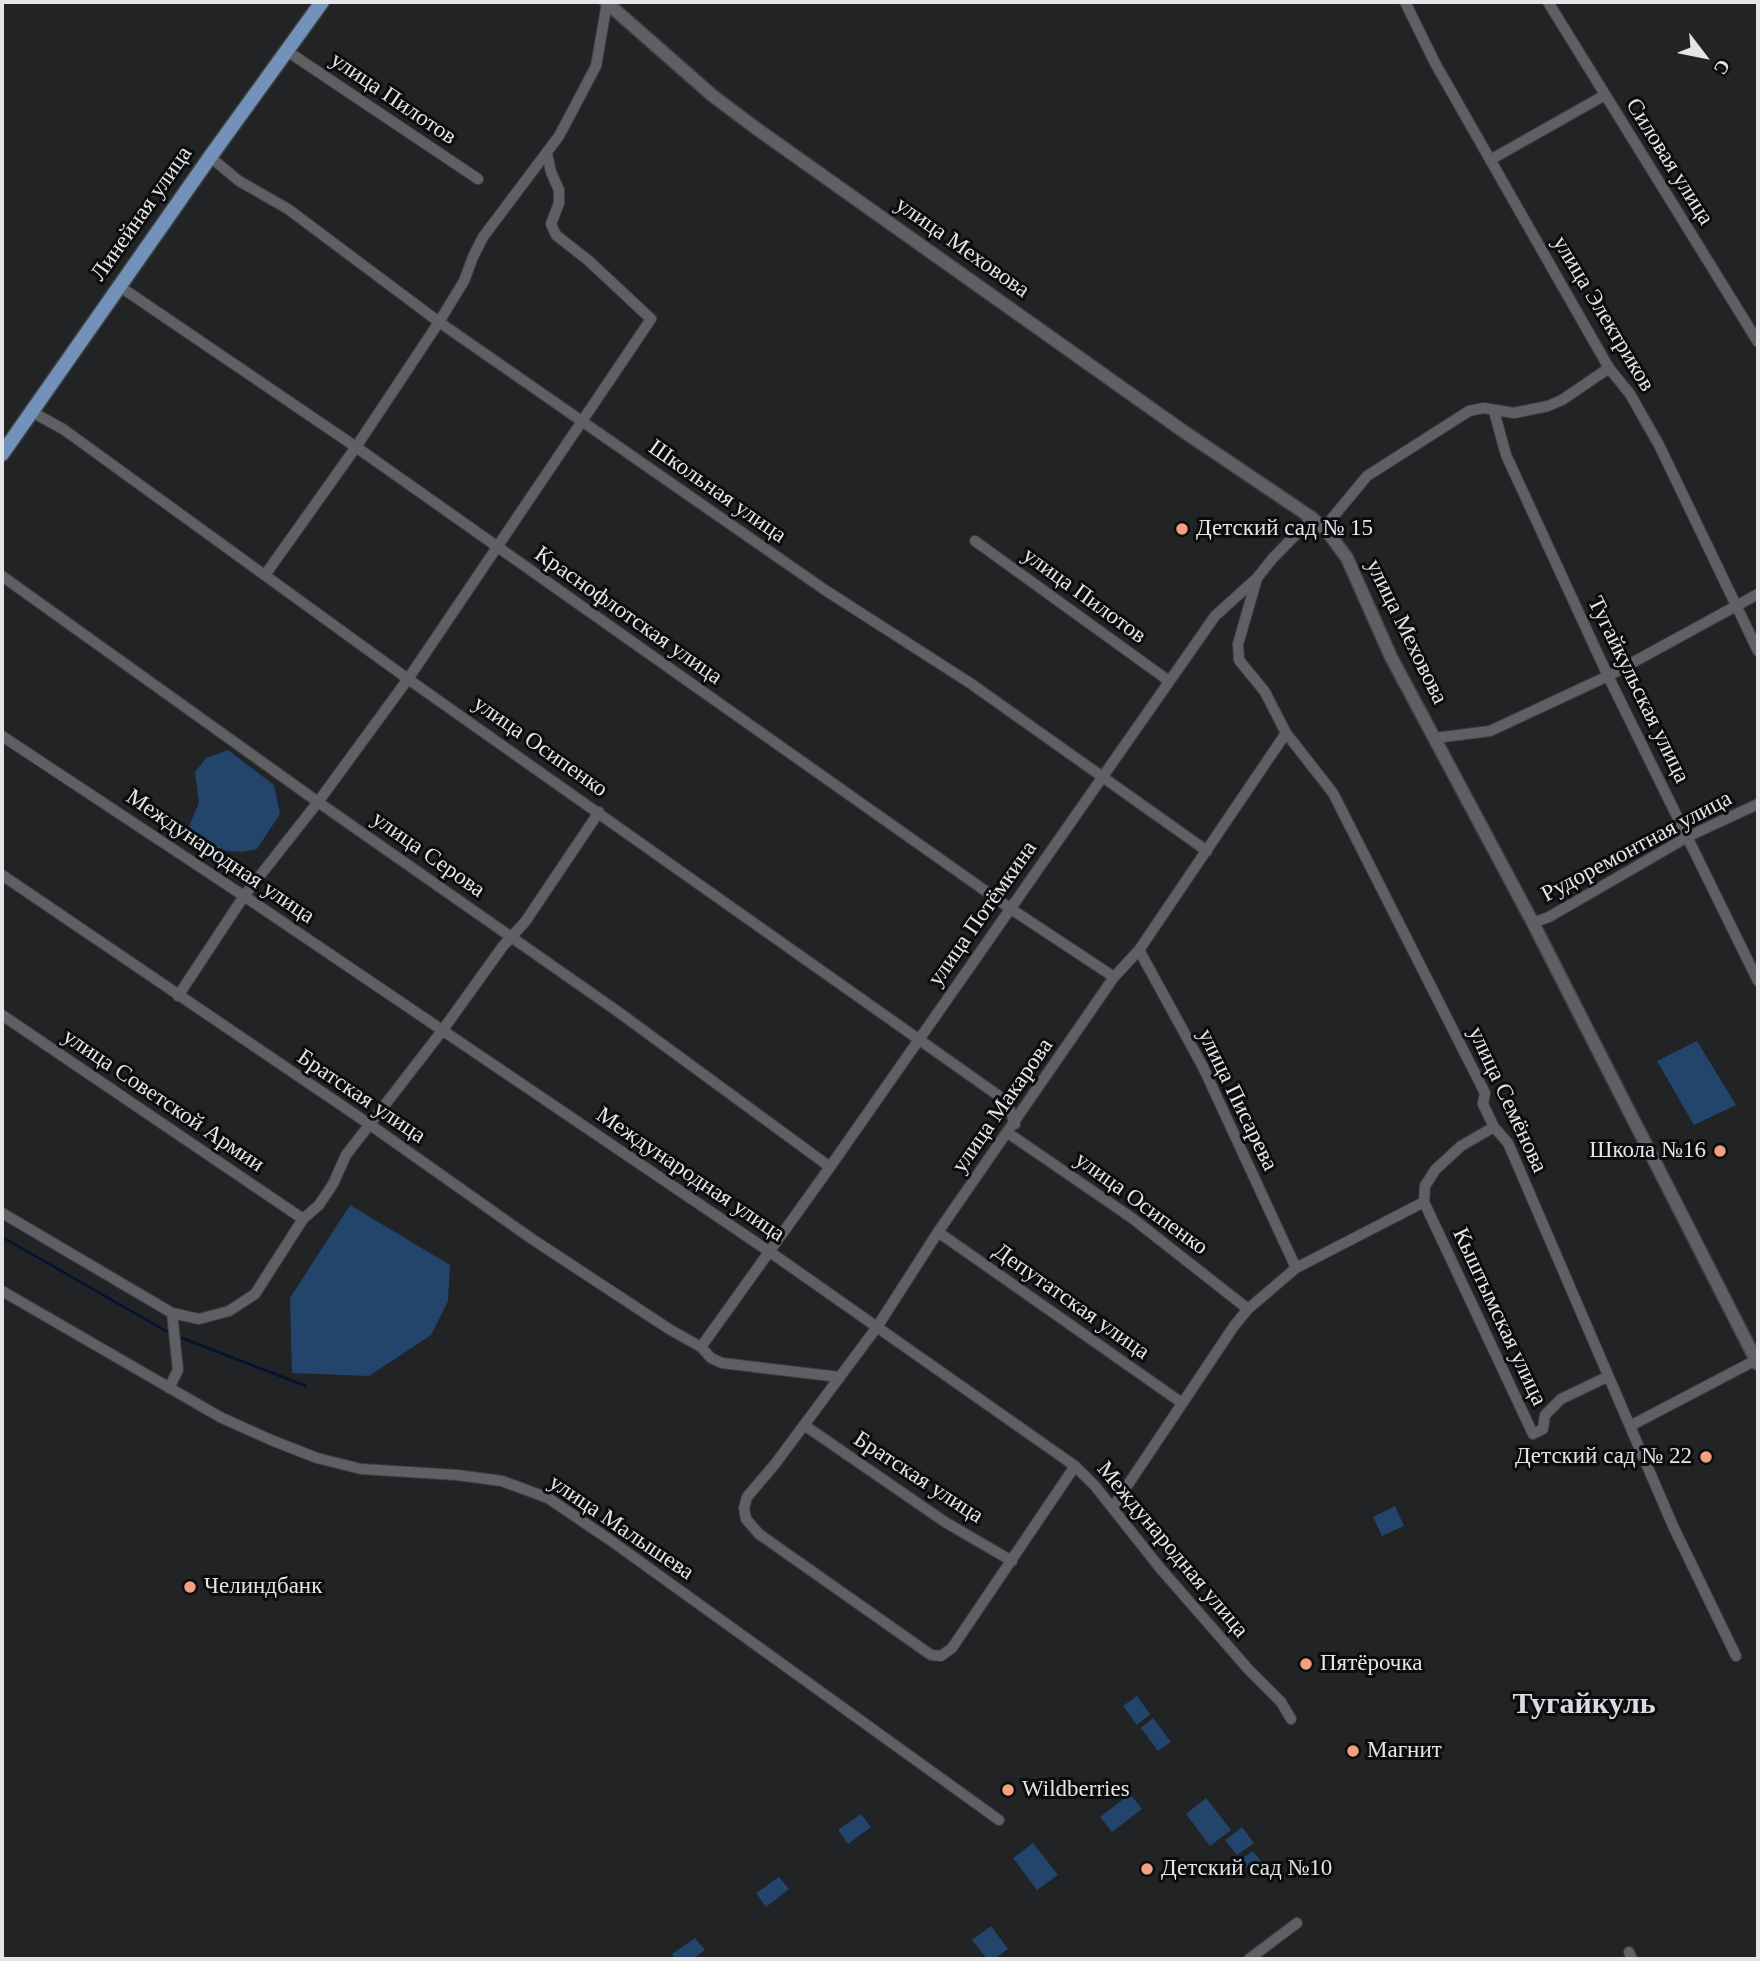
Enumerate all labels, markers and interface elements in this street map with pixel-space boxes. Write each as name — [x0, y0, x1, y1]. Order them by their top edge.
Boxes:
north arrow — [1669, 21, 1739, 91]
street label: улица Пилотов — [325, 47, 461, 151]
text: С — [1710, 56, 1735, 79]
street label: Силовая улица — [1619, 93, 1719, 231]
street label: Линейная улица — [85, 141, 199, 287]
street label: улица Меховова — [889, 191, 1035, 305]
street label: улица Электриков — [1546, 231, 1660, 397]
street label: Школьная улица — [643, 434, 791, 550]
place label: Детский сад № 15 — [1196, 515, 1373, 543]
marker: Детский сад № 15 — [1174, 521, 1190, 537]
street label: Краснофлотская улица — [529, 541, 727, 691]
street label: улица Пилотов — [1017, 542, 1151, 650]
street label: улица Меховова — [1359, 555, 1453, 709]
street label: Тугайкульская улица — [1581, 592, 1695, 788]
street label: улица Осипенко — [467, 690, 613, 804]
street label: Международная улица — [120, 784, 320, 930]
street label: Рудоремонтная улица — [1537, 785, 1737, 909]
street label: улица Серова — [366, 806, 490, 904]
street label: улица Потёмкина — [923, 836, 1043, 992]
street label: улица Советской Армии — [57, 1023, 269, 1179]
street label: улица Семёнова — [1461, 1023, 1553, 1177]
street label: улица Писарева — [1191, 1024, 1283, 1176]
street label: улица Макарова — [946, 1033, 1060, 1179]
street label: Братская улица — [292, 1044, 430, 1150]
street label: Международная улица — [590, 1102, 790, 1248]
place label: Школа №16 — [1589, 1137, 1706, 1165]
marker: Школа №16 — [1712, 1143, 1728, 1159]
street label: улица Осипенко — [1069, 1146, 1213, 1262]
street label: Кыштымская улица — [1446, 1224, 1552, 1410]
street label: Депутатская улица — [987, 1238, 1155, 1366]
street label: Братская улица — [848, 1426, 988, 1530]
place label: Детский сад № 22 — [1515, 1443, 1692, 1471]
marker: Детский сад № 22 — [1698, 1449, 1714, 1465]
street label: Международная улица — [1090, 1456, 1254, 1644]
street label: улица Малышева — [543, 1469, 699, 1587]
place label: Челиндбанк — [204, 1573, 322, 1601]
marker: Челиндбанк — [182, 1579, 198, 1595]
place label: Пятёрочка — [1320, 1650, 1422, 1678]
marker: Пятёрочка — [1298, 1656, 1314, 1672]
district label: Тугайкуль — [1512, 1687, 1656, 1723]
place label: Магнит — [1367, 1737, 1442, 1765]
marker: Магнит — [1345, 1743, 1361, 1759]
place label: Wildberries — [1022, 1776, 1130, 1804]
marker: Wildberries — [1000, 1782, 1016, 1798]
place label: Детский сад №10 — [1161, 1855, 1332, 1883]
marker: Детский сад №10 — [1139, 1861, 1155, 1877]

